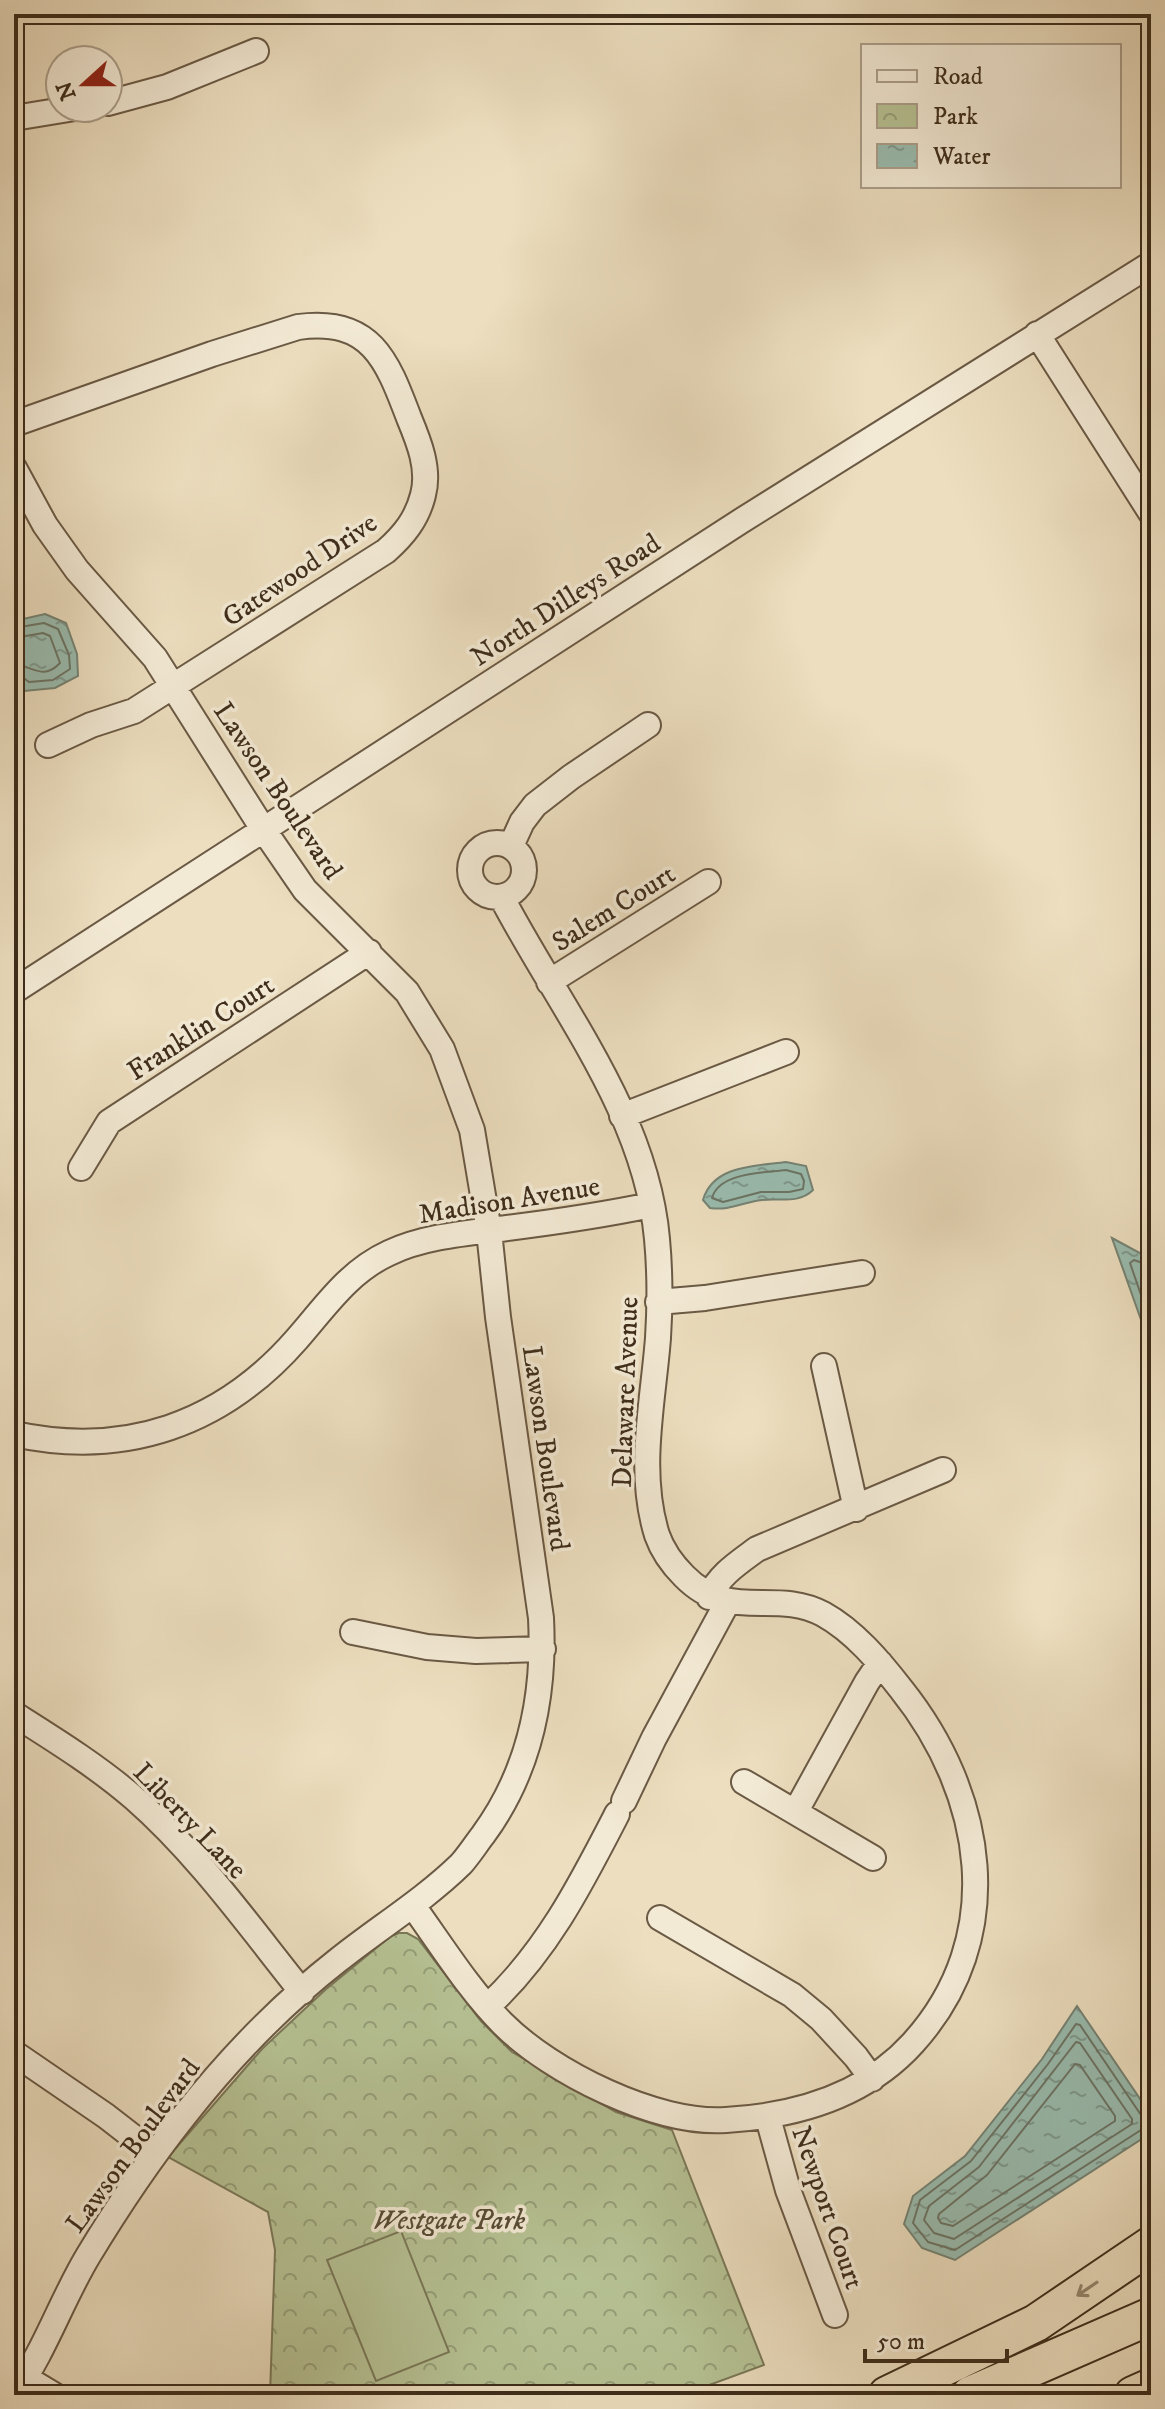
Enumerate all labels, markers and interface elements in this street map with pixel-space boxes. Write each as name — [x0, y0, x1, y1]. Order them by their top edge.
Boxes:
north arrow — [44, 44, 124, 124]
legend — [861, 44, 1121, 188]
text: Road — [933, 62, 983, 92]
text: N — [51, 77, 83, 104]
text: Park — [933, 102, 978, 132]
text: Water — [932, 142, 990, 172]
street label: Gatewood Drive — [216, 506, 384, 635]
street label: North Dilleys Road — [464, 526, 667, 675]
street label: Lawson Boulevard — [205, 695, 350, 886]
street label: Salem Court — [546, 857, 682, 960]
street label: Franklin Court — [121, 968, 281, 1089]
street label: Madison Avenue — [416, 1169, 602, 1232]
street label: Delaware Avenue — [605, 1296, 646, 1488]
street label: Lawson Boulevard — [514, 1343, 577, 1553]
street label: Liberty Lane — [126, 1755, 254, 1887]
street label: Lawson Boulevard — [58, 2052, 208, 2240]
street label: Newport Court — [783, 2121, 872, 2294]
park label: Westgate Park — [373, 2203, 526, 2238]
one-way arrow — [1076, 2281, 1098, 2297]
scale bar — [865, 2313, 1007, 2363]
text: 50 m — [877, 2327, 925, 2357]

